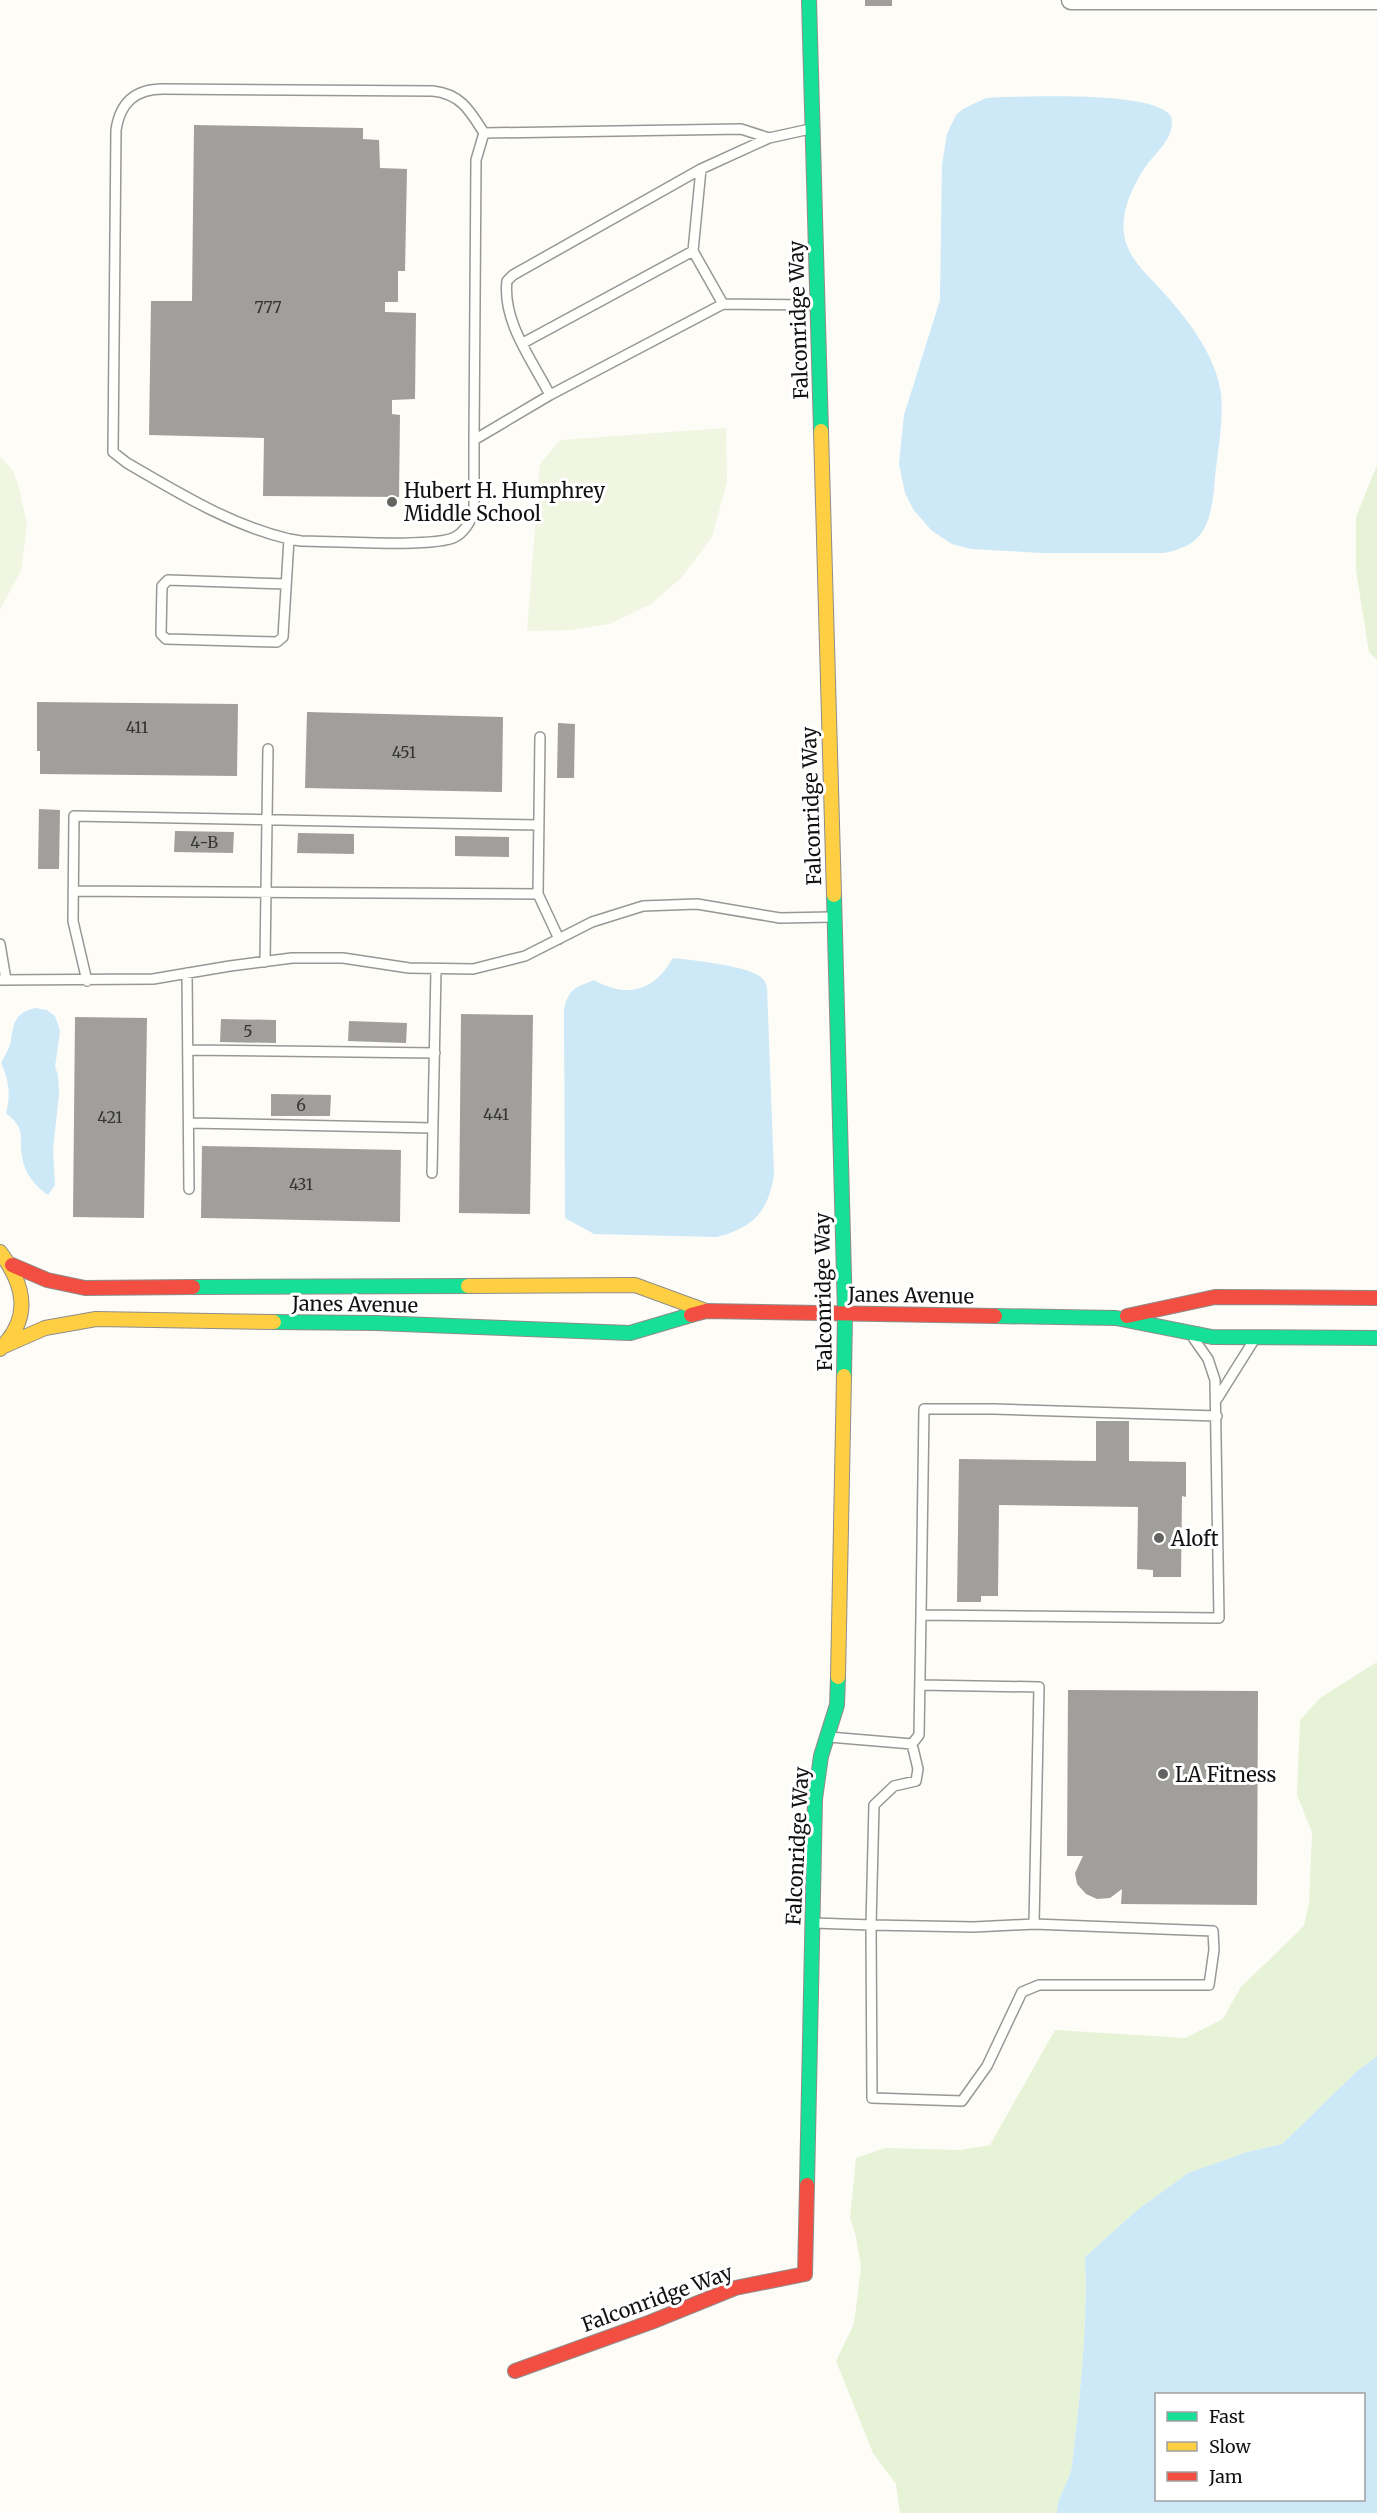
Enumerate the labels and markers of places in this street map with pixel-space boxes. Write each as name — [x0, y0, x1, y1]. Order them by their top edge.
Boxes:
place label: Hubert H. Humphrey Middle School — [404, 478, 605, 526]
marker: Hubert H. Humphrey Middle School — [385, 495, 399, 509]
place label: Aloft — [1170, 1526, 1219, 1551]
marker: Aloft — [1152, 1531, 1166, 1545]
place label: LA Fitness — [1175, 1762, 1276, 1787]
marker: LA Fitness — [1156, 1767, 1170, 1781]

